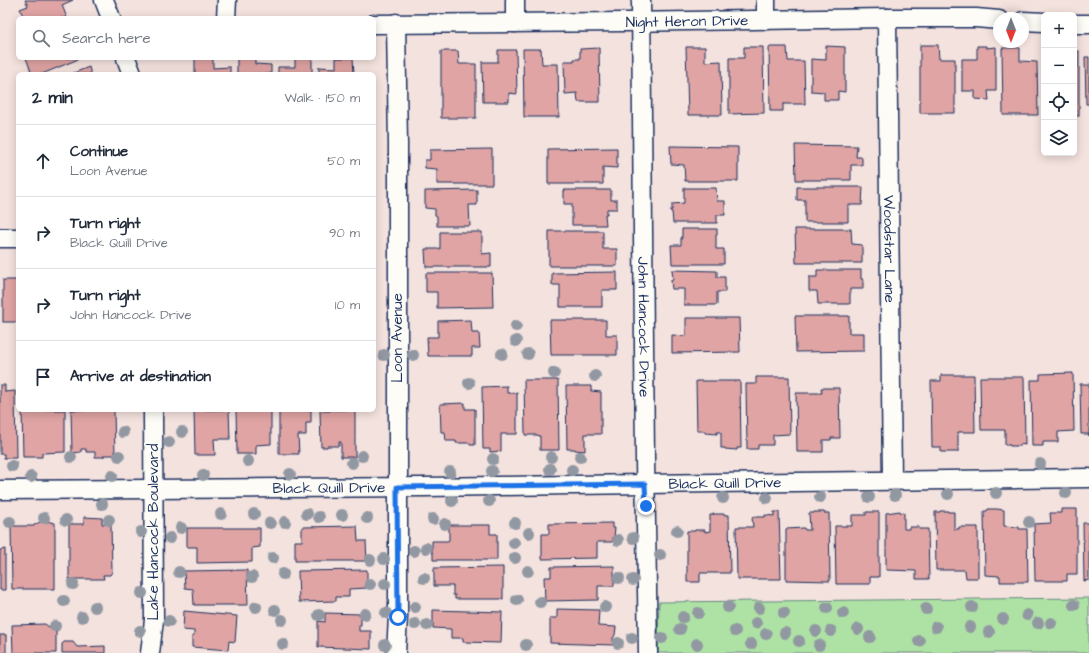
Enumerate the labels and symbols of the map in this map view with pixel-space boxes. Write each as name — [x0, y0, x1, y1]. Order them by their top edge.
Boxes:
street label: Night Heron Drive — [626, 10, 748, 34]
north arrow — [993, 12, 1029, 48]
street label: Woodstar Lane — [878, 195, 900, 303]
street label: John Hancock Drive — [632, 257, 654, 397]
street label: Loon Avenue — [387, 293, 408, 383]
street label: Lake Hancock Boulevard — [143, 443, 164, 620]
street label: Black Quill Drive — [668, 472, 782, 495]
street label: Black Quill Drive — [272, 477, 386, 499]
route end — [637, 497, 655, 515]
route start — [389, 608, 407, 626]

